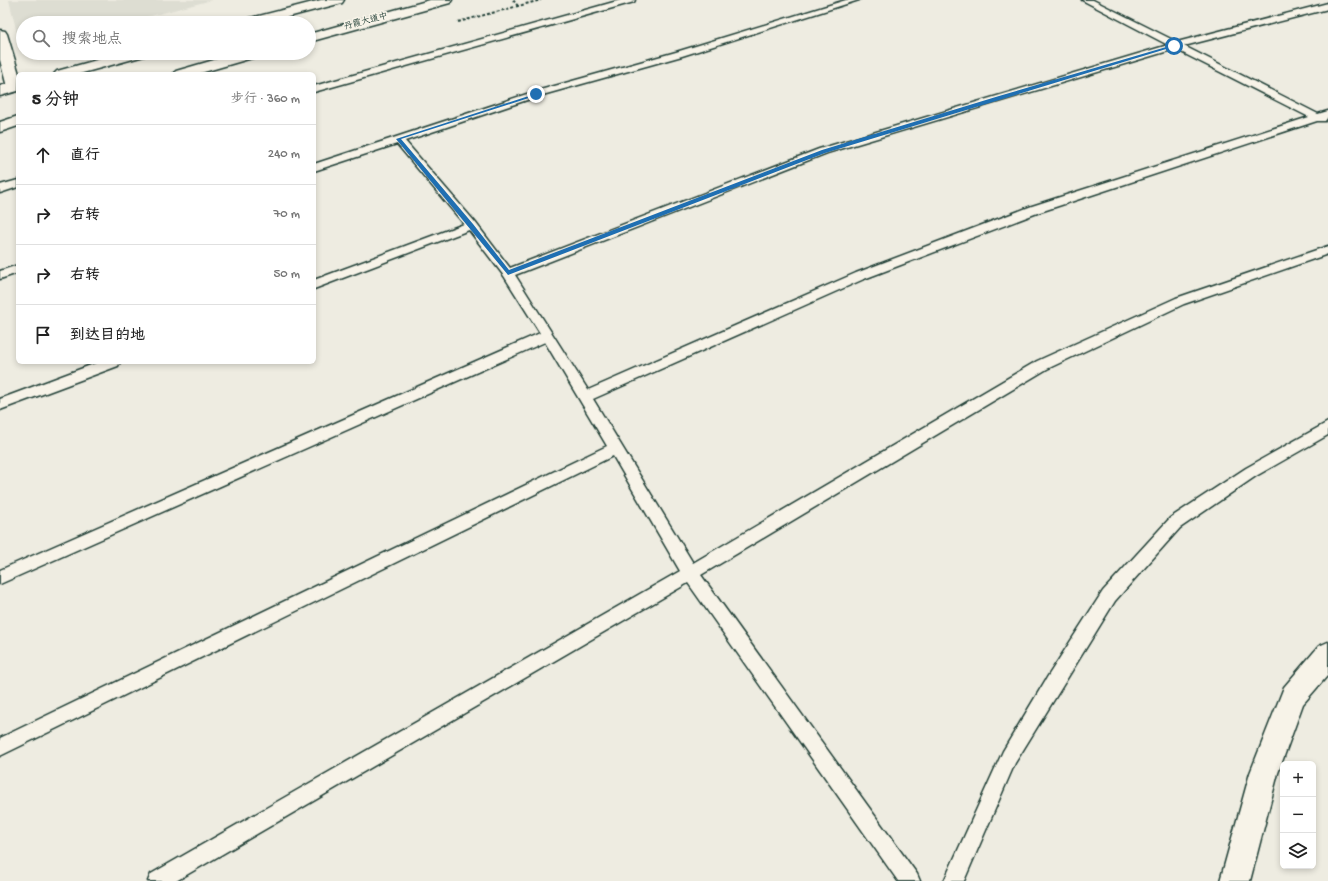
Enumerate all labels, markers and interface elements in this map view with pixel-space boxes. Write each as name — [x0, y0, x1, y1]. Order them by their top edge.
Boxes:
street label: 丹霞大道中 — [343, 10, 389, 33]
search box — [16, 16, 316, 60]
icon: search — [30, 27, 52, 49]
text: 搜索地点 — [62, 31, 122, 49]
route start — [1165, 37, 1183, 55]
route end — [527, 85, 545, 103]
text: 5 分钟 — [32, 91, 79, 111]
text: 步行 · 360 m — [231, 92, 300, 107]
icon: ahead — [32, 144, 54, 166]
text: 直行 — [70, 147, 100, 165]
text: 240 m — [268, 147, 300, 162]
icon: right — [32, 204, 54, 226]
text: 右转 — [70, 207, 100, 225]
text: 70 m — [274, 207, 300, 222]
icon: right — [32, 264, 54, 286]
text: 右转 — [70, 267, 100, 285]
text: 50 m — [273, 267, 300, 282]
icon: arrive — [32, 324, 54, 346]
text: 到达目的地 — [70, 327, 145, 345]
map controls — [1280, 761, 1316, 869]
button: + — [1280, 761, 1316, 797]
button: − — [1280, 797, 1316, 833]
button: layers — [1280, 833, 1316, 869]

